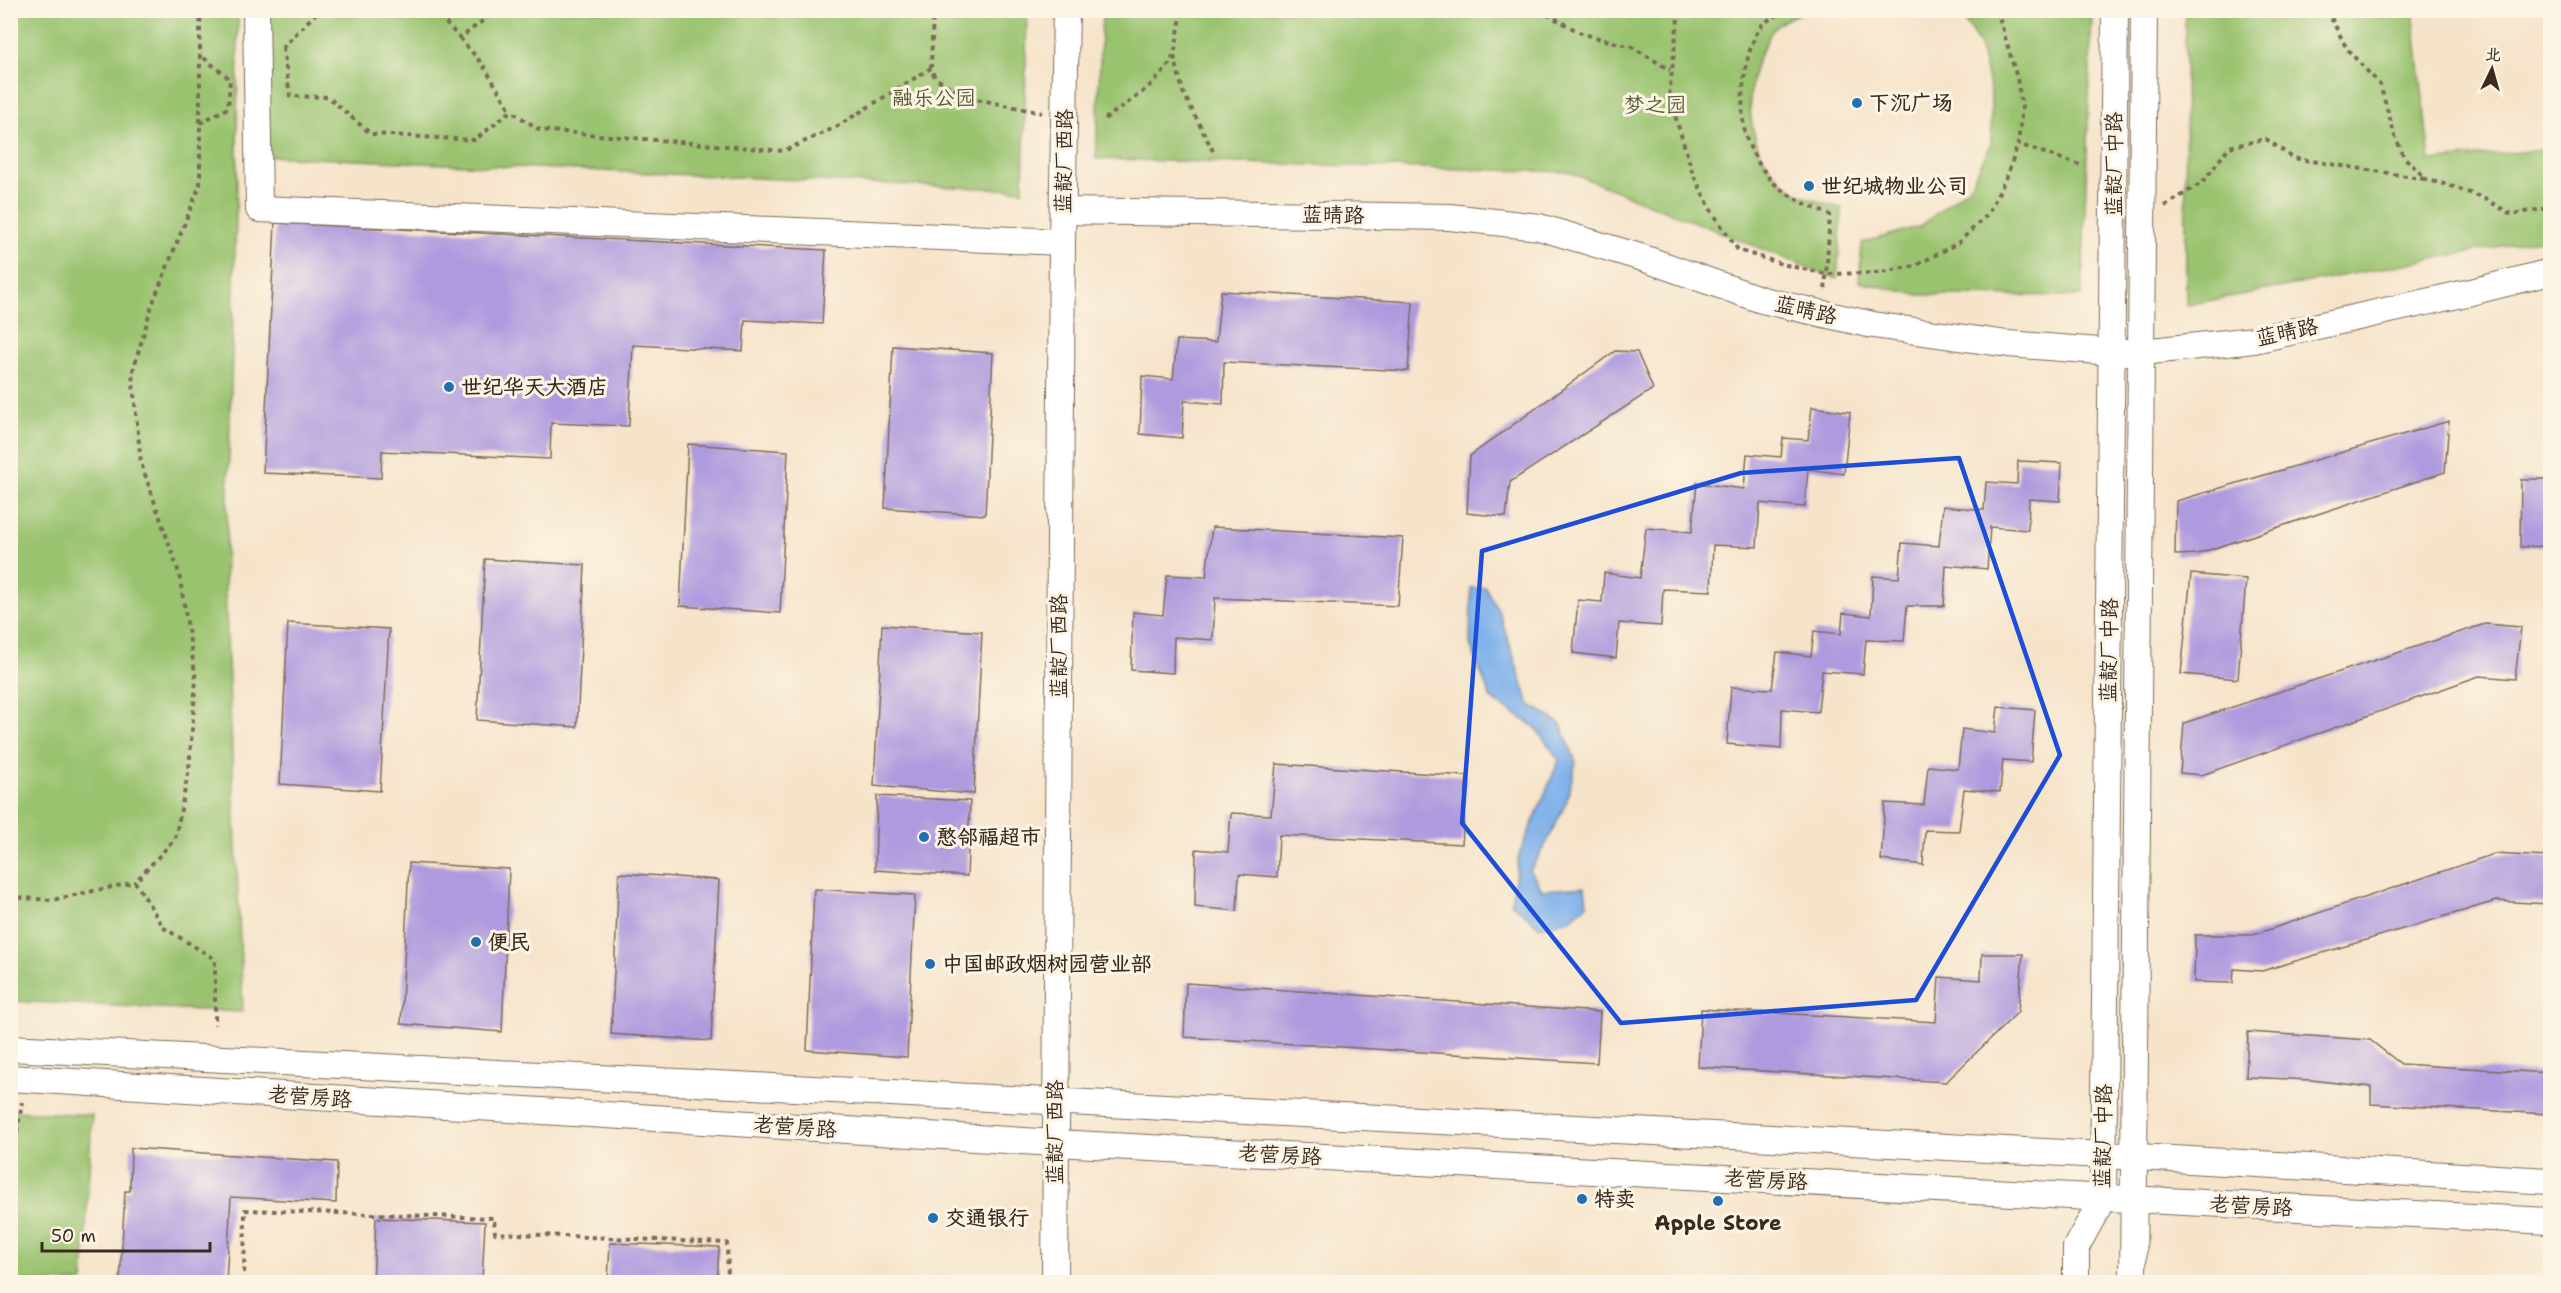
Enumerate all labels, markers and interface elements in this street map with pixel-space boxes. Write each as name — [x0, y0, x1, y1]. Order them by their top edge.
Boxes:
north arrow — [2462, 39, 2522, 99]
text: 北 — [2484, 43, 2502, 66]
park label: 融乐公园 — [892, 84, 976, 112]
place label: 下沉广场 — [1869, 89, 1953, 117]
park label: 梦之园 — [1624, 91, 1687, 119]
marker: 下沉广场 — [1850, 96, 1864, 110]
street label: 蓝靛厂西路 — [1049, 108, 1079, 214]
street label: 蓝靛厂中路 — [2100, 112, 2128, 217]
place label: 世纪城物业公司 — [1821, 172, 1968, 200]
marker: 世纪城物业公司 — [1802, 179, 1816, 193]
street label: 蓝晴路 — [1301, 200, 1365, 230]
street label: 蓝晴路 — [1772, 289, 1840, 331]
street label: 蓝晴路 — [2253, 312, 2321, 352]
place label: 世纪华天大酒店 — [461, 373, 608, 401]
marker: 世纪华天大酒店 — [442, 380, 456, 394]
street label: 蓝靛厂西路 — [1045, 594, 1073, 699]
street label: 蓝靛厂中路 — [2094, 597, 2124, 703]
place label: 憨邻福超市 — [936, 823, 1041, 851]
marker: 憨邻福超市 — [917, 830, 931, 844]
place label: 便民 — [488, 928, 530, 956]
marker: 便民 — [469, 935, 483, 949]
place label: 中国邮政烟树园营业部 — [942, 950, 1152, 978]
marker: 中国邮政烟树园营业部 — [923, 957, 937, 971]
street label: 老营房路 — [267, 1080, 353, 1114]
street label: 蓝靛厂西路 — [1041, 1080, 1069, 1185]
street label: 蓝靛厂中路 — [2088, 1083, 2118, 1189]
street label: 老营房路 — [752, 1110, 838, 1144]
street label: 老营房路 — [1237, 1139, 1323, 1171]
street label: 老营房路 — [1723, 1164, 1809, 1196]
place label: 特卖 — [1594, 1185, 1636, 1213]
street label: 老营房路 — [2208, 1190, 2294, 1222]
marker: 特卖 — [1575, 1192, 1589, 1206]
marker: Apple Store — [1711, 1194, 1725, 1208]
place label: 交通银行 — [945, 1204, 1029, 1232]
place label: Apple Store — [1654, 1209, 1782, 1237]
marker: 交通银行 — [926, 1211, 940, 1225]
scale bar — [42, 1215, 210, 1253]
text: 50 m — [51, 1224, 96, 1248]

